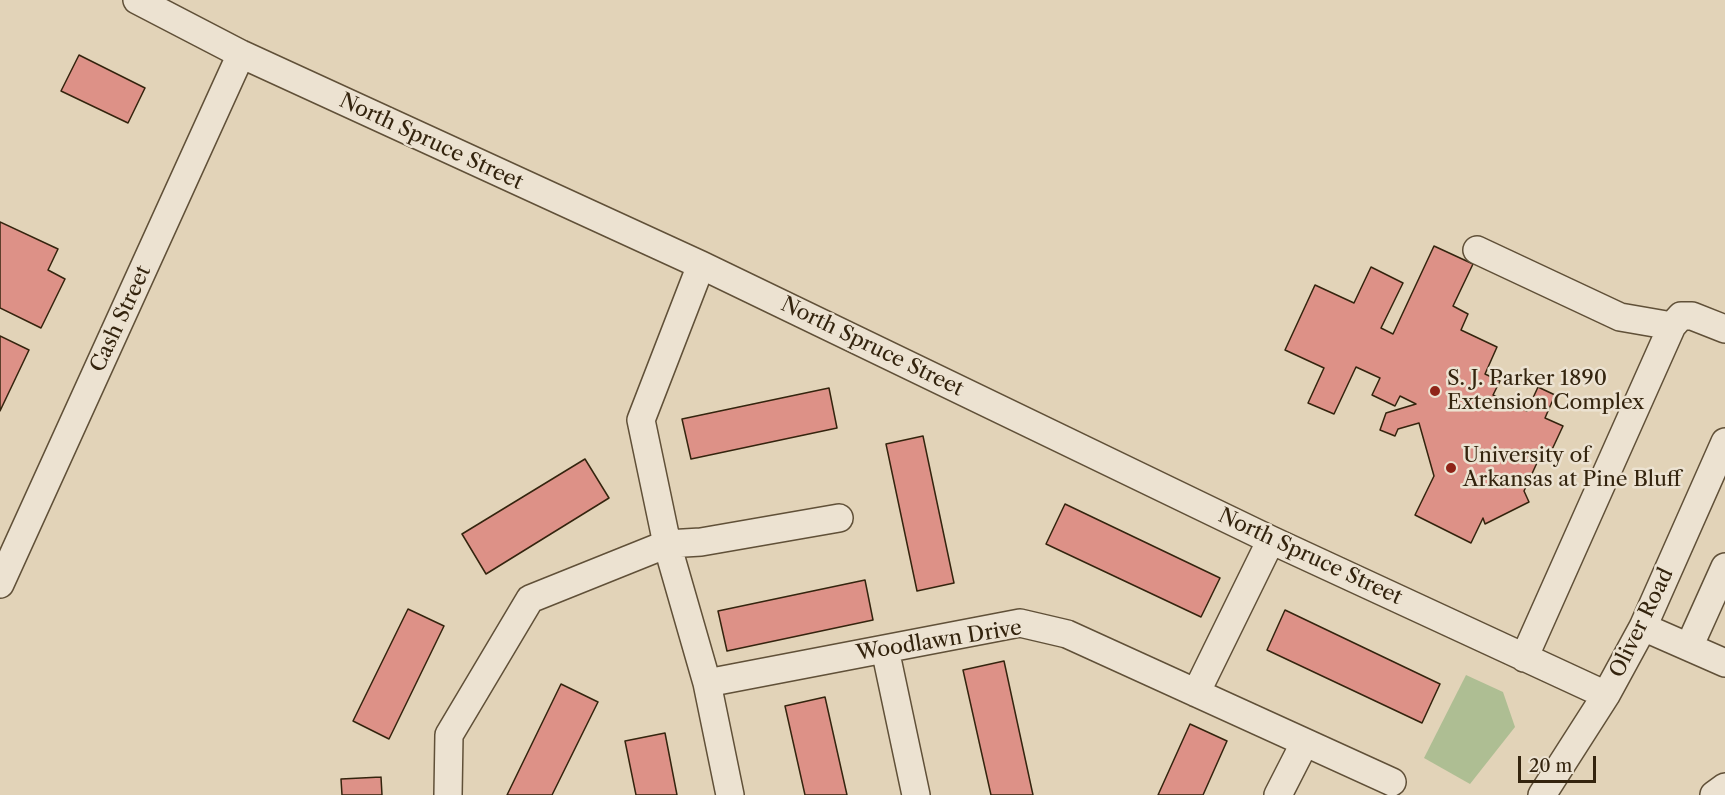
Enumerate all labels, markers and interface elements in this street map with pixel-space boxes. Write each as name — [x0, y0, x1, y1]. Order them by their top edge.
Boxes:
street label: North Spruce Street — [335, 88, 527, 196]
street label: Cash Street — [85, 262, 157, 376]
street label: North Spruce Street — [777, 292, 967, 402]
place label: S. J. Parker 1890 Extension Complex — [1447, 366, 1644, 416]
marker: S. J. Parker 1890 Extension Complex — [1428, 384, 1442, 398]
place label: University of Arkansas at Pine Bluff — [1463, 443, 1681, 493]
marker: University of Arkansas at Pine Bluff — [1444, 461, 1458, 475]
street label: North Spruce Street — [1214, 503, 1406, 611]
street label: Oliver Road — [1605, 564, 1679, 682]
street label: Woodlawn Drive — [854, 615, 1024, 667]
scale bar — [1521, 744, 1599, 782]
text: 20 m — [1529, 755, 1572, 777]

